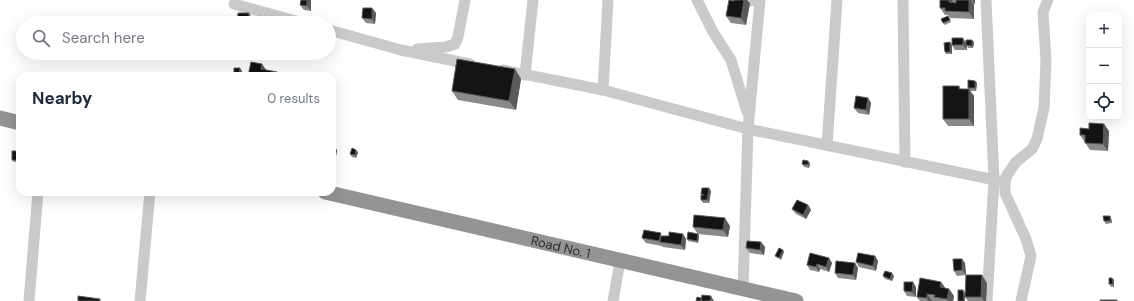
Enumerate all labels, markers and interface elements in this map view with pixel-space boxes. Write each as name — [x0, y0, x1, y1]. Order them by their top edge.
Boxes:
map controls — [1086, 12, 1122, 120]
button: + — [1086, 12, 1122, 48]
search box — [16, 16, 336, 60]
icon: search — [30, 27, 52, 49]
text: Search here — [62, 28, 145, 48]
button: − — [1086, 48, 1122, 84]
button: locate — [1086, 84, 1122, 120]
text: Nearby — [32, 87, 92, 109]
text: 0 results — [267, 90, 320, 107]
street label: Road No. 1 — [529, 231, 592, 262]

